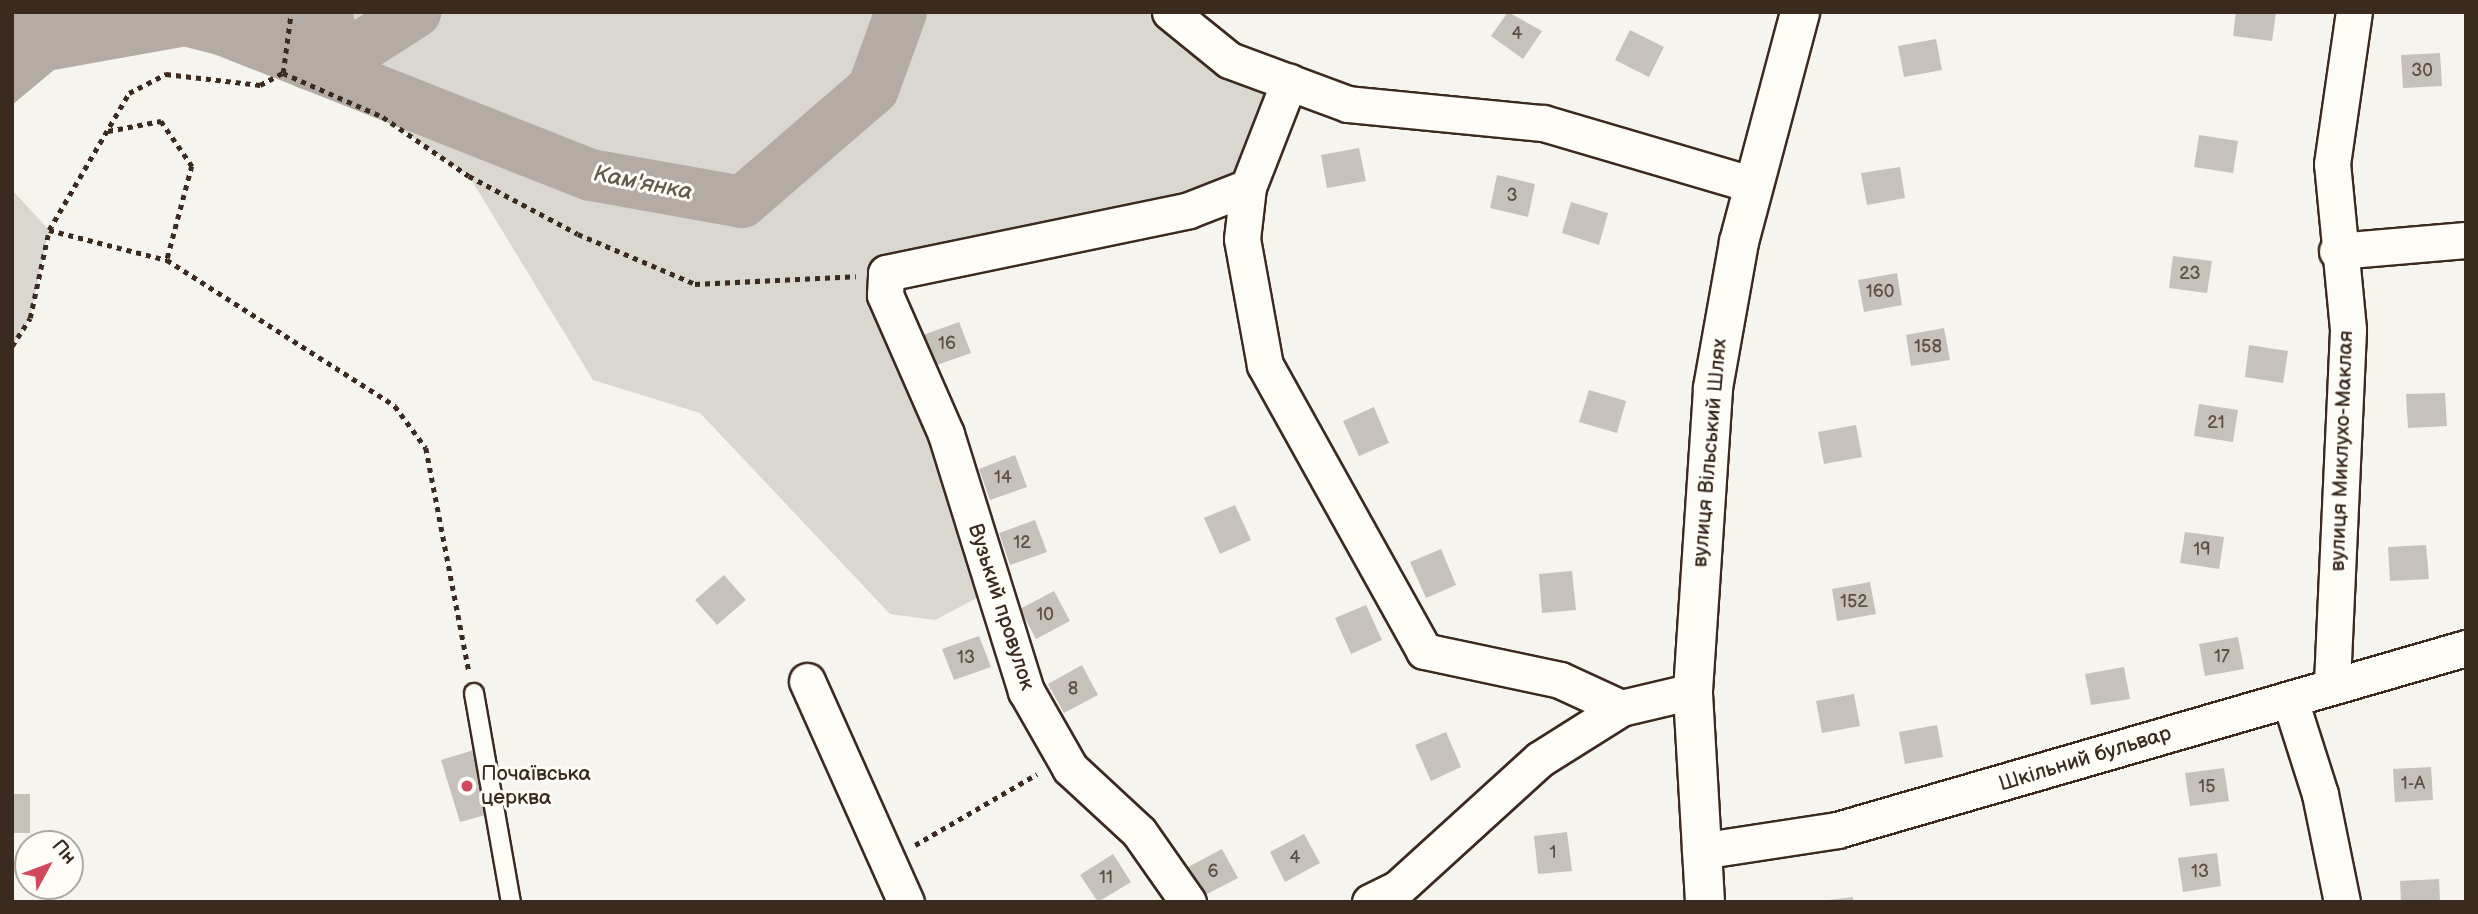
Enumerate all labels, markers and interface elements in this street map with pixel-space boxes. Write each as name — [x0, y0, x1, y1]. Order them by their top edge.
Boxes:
house number: 4 — [1512, 23, 1522, 45]
house number: 30 — [2411, 60, 2433, 82]
water label: Кам'янка — [591, 160, 695, 206]
house number: 3 — [1506, 185, 1518, 207]
house number: 23 — [2179, 263, 2201, 285]
house number: 160 — [1866, 281, 1894, 303]
street label: вулиця Миклухо-Маклая — [2325, 330, 2359, 572]
house number: 16 — [938, 333, 956, 355]
house number: 158 — [1914, 336, 1942, 358]
street label: вулиця Вільський Шлях — [1687, 338, 1733, 568]
house number: 21 — [2207, 412, 2225, 434]
house number: 14 — [994, 467, 1012, 489]
street label: Вузький провулок — [962, 520, 1040, 694]
house number: 12 — [1013, 532, 1031, 554]
house number: 19 — [2193, 539, 2211, 561]
house number: 152 — [1840, 591, 1868, 613]
house number: 10 — [1036, 604, 1054, 626]
house number: 17 — [2214, 646, 2230, 668]
house number: 13 — [957, 647, 975, 669]
house number: 8 — [1068, 678, 1078, 700]
street label: Шкільний бульвар — [1996, 721, 2174, 797]
place label: Почаївська церква — [481, 761, 591, 811]
house number: 1-А — [2401, 773, 2425, 795]
house number: 15 — [2198, 776, 2216, 798]
marker: Почаївська церква — [459, 778, 475, 794]
north arrow — [14, 830, 84, 900]
text: Пн — [47, 835, 81, 869]
house number: 1 — [1550, 842, 1556, 864]
house number: 4 — [1290, 847, 1300, 869]
house number: 6 — [1208, 861, 1218, 883]
house number: 13 — [2191, 861, 2209, 883]
house number: 11 — [1099, 867, 1113, 889]

